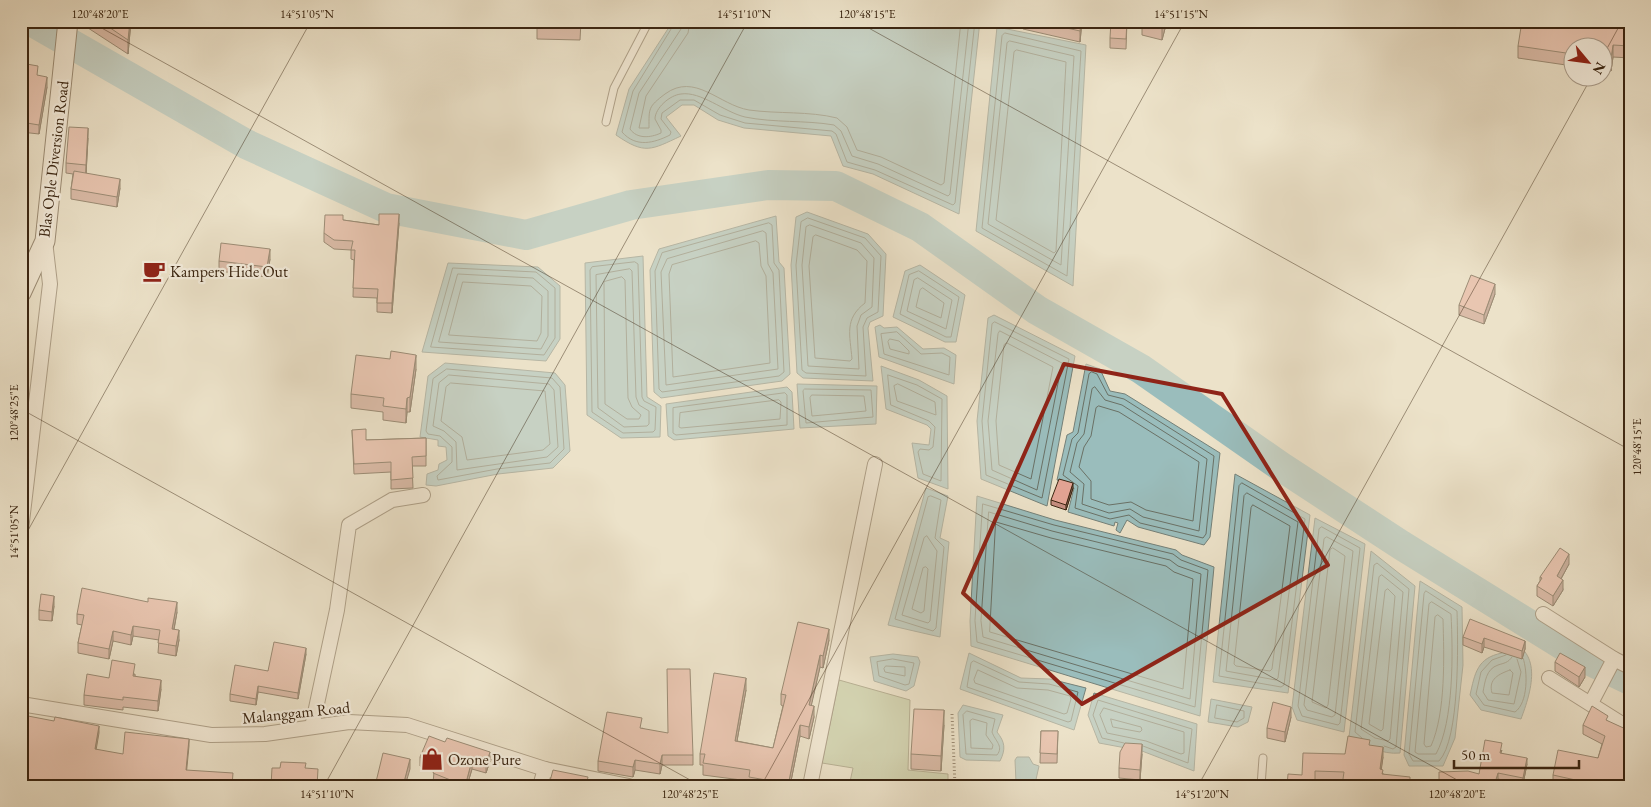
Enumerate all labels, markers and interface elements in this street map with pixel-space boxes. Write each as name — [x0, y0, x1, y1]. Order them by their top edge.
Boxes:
text: 120°48'20"E — [72, 6, 129, 22]
text: 14°51'05"N — [280, 6, 334, 22]
text: 14°51'10"N — [717, 6, 771, 22]
text: 120°48'15"E — [839, 6, 896, 22]
text: 14°51'15"N — [1154, 6, 1208, 22]
north arrow — [1564, 38, 1614, 88]
text: N — [1588, 59, 1610, 78]
street label: Blas Ople Diversion Road — [33, 79, 74, 239]
cafe icon: Kampers Hide Out — [141, 258, 167, 284]
place label: Kampers Hide Out — [170, 261, 288, 282]
text: 120°48'25"E — [6, 384, 22, 441]
text: 120°48'15"E — [1629, 418, 1645, 475]
text: 14°51'05"N — [6, 505, 22, 559]
street label: Malanggam Road — [241, 696, 352, 729]
scale bar — [1454, 737, 1578, 769]
text: 50 m — [1461, 745, 1490, 764]
shop icon: Ozone Pure — [419, 746, 445, 772]
place label: Ozone Pure — [448, 749, 521, 770]
text: 14°51'10"N — [300, 786, 354, 802]
text: 120°48'25"E — [662, 786, 719, 802]
text: 14°51'20"N — [1175, 786, 1229, 802]
text: 120°48'20"E — [1429, 786, 1486, 802]

